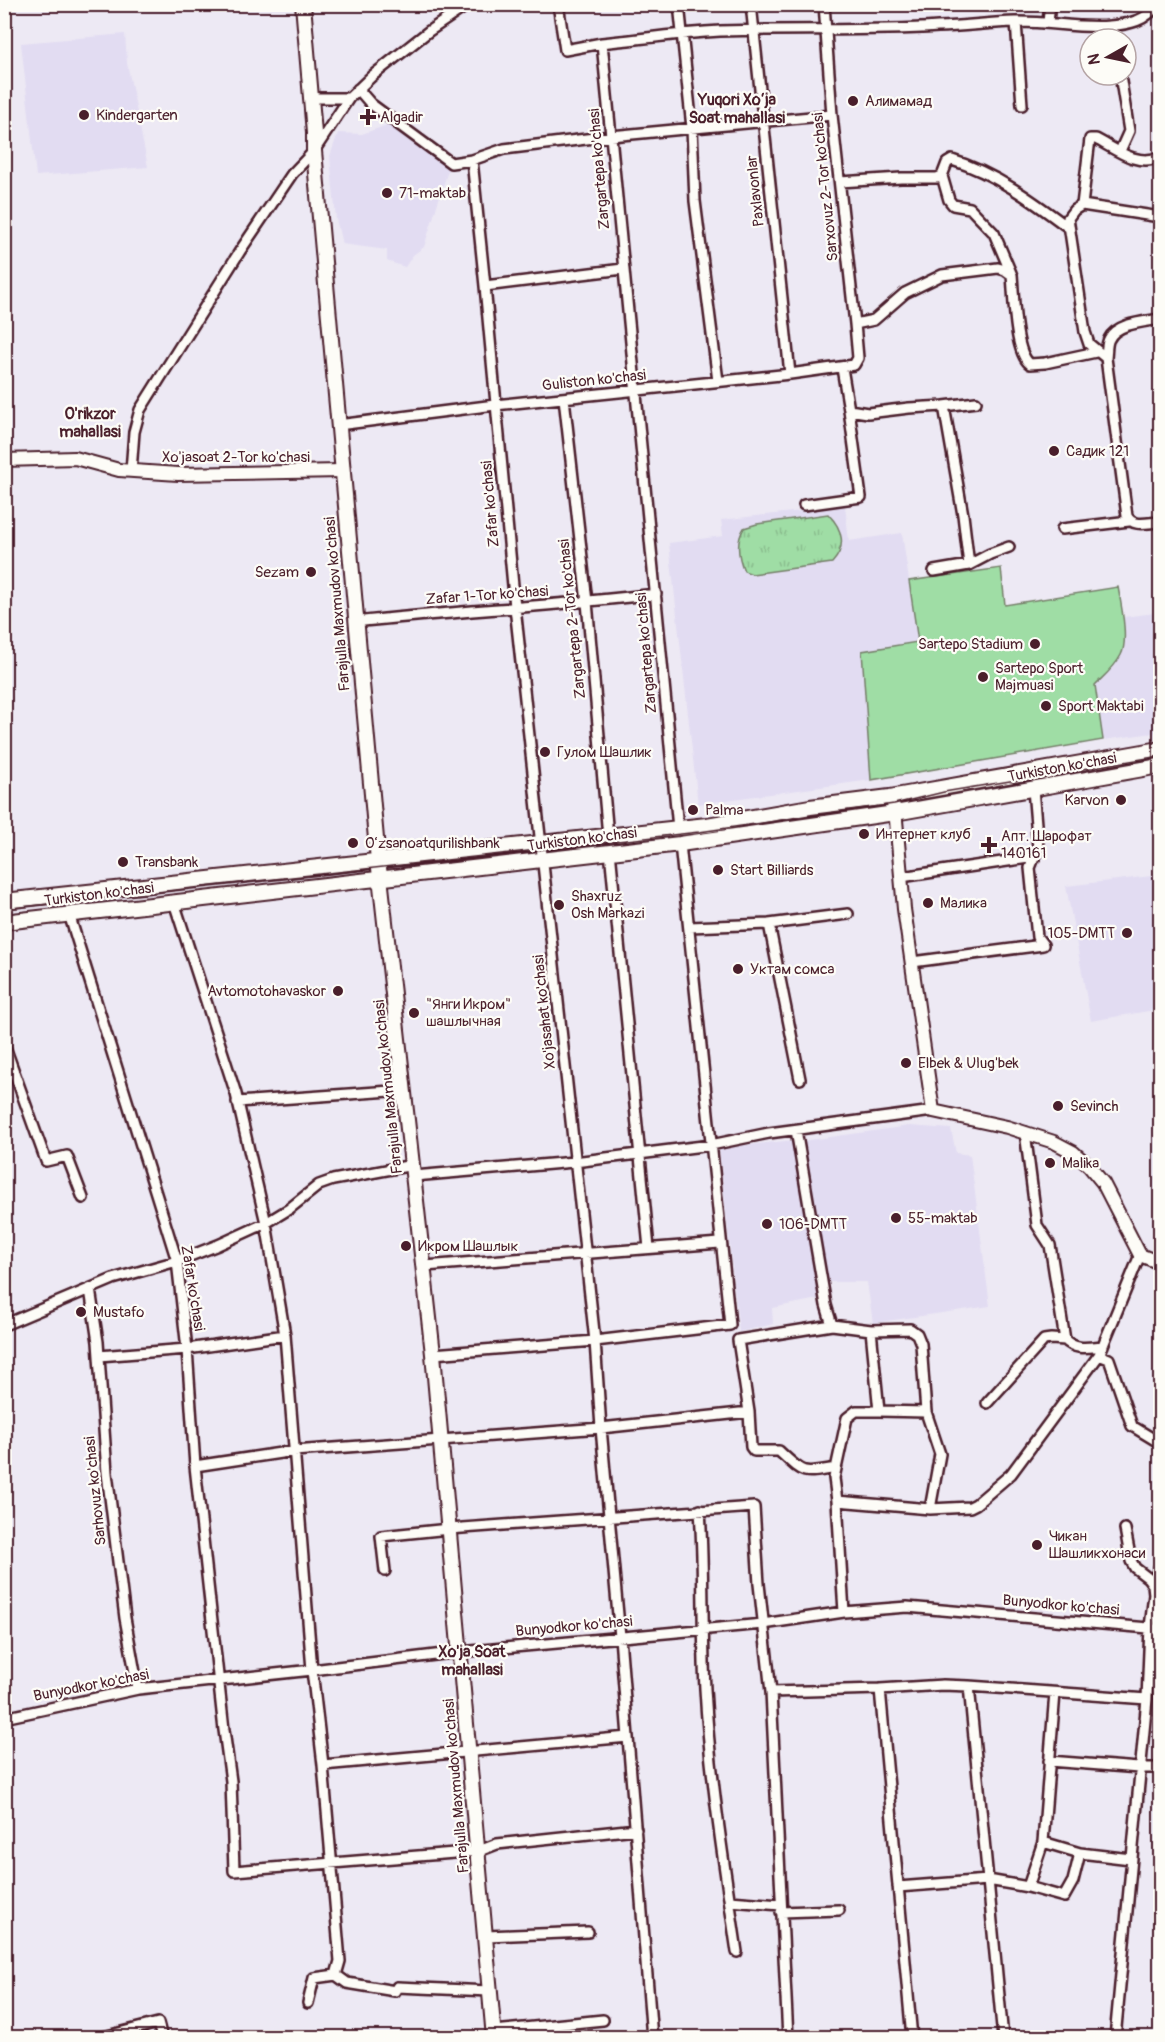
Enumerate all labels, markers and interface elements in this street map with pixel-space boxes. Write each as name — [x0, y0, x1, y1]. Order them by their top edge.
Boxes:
north arrow — [1078, 27, 1138, 87]
text: N — [1083, 52, 1105, 66]
district label: Yuqori Xo‘ja Soat mahallasi — [689, 90, 785, 128]
place label: Алимамад — [865, 92, 932, 111]
marker: Алимамад — [846, 94, 860, 108]
place label: Kindergarten — [96, 106, 178, 125]
street label: Zargartepa ko'chasi — [585, 107, 614, 230]
marker: Kindergarten — [77, 108, 91, 122]
place label: Algadir — [380, 108, 424, 127]
marker: Algadir — [361, 110, 375, 124]
street label: Sarxovuz 2-Tor ko'chasi — [808, 111, 843, 262]
street label: Paxlavonlar — [742, 154, 769, 228]
place label: 71-maktab — [399, 184, 466, 203]
marker: 71-maktab — [380, 186, 394, 200]
street label: Guliston ko'chasi — [541, 366, 647, 395]
district label: O'rikzor mahallasi — [59, 404, 121, 442]
place label: Садик 121 — [1066, 442, 1129, 461]
marker: Садик 121 — [1047, 444, 1061, 458]
street label: Xo'jasoat 2-Tor ko'chasi — [162, 448, 310, 467]
street label: Zafar ko'chasi — [477, 460, 504, 548]
street label: Farajulla Maxmudov ko'chasi — [320, 516, 355, 692]
street label: Zargartepa 2-Tor ko'chasi — [555, 538, 590, 700]
place label: Sezam — [255, 563, 299, 582]
marker: Sezam — [304, 565, 318, 579]
street label: Zafar 1-Tor ko'chasi — [425, 582, 549, 609]
street label: Zargartepa ko'chasi — [632, 591, 661, 714]
place label: Sartepo Stadium — [918, 635, 1023, 654]
marker: Sartepo Stadium — [1028, 637, 1042, 651]
place label: Sartepo Sport Majmuasi — [995, 659, 1084, 695]
marker: Sartepo Sport Majmuasi — [976, 670, 990, 684]
place label: Sport Maktabi — [1058, 697, 1144, 716]
marker: Sport Maktabi — [1039, 699, 1053, 713]
place label: Гулом Шашлик — [557, 743, 652, 762]
marker: Гулом Шашлик — [538, 745, 552, 759]
street label: Turkiston ko'chasi — [1006, 748, 1118, 786]
place label: Karvon — [1064, 791, 1109, 810]
marker: Karvon — [1114, 793, 1128, 807]
place label: Palma — [705, 801, 744, 820]
marker: Palma — [686, 803, 700, 817]
street label: Turkiston ko'chasi — [526, 823, 638, 856]
place label: Интернет клуб — [876, 825, 971, 844]
marker: Интернет клуб — [857, 827, 871, 841]
place label: Апт. Шарофат 140161 — [1001, 827, 1092, 863]
place label: Oʻzsanoatqurilishbank — [365, 834, 500, 853]
marker: Oʻzsanoatqurilishbank — [346, 836, 360, 850]
marker: Апт. Шарофат 140161 — [982, 838, 996, 852]
place label: Transbank — [135, 853, 199, 872]
marker: Transbank — [116, 855, 130, 869]
place label: Start Billiards — [730, 861, 814, 880]
marker: Start Billiards — [711, 863, 725, 877]
street label: Turkiston ko'chasi — [43, 878, 155, 911]
place label: Shaxruz Osh Markazi — [571, 887, 645, 923]
place label: Малика — [940, 894, 987, 913]
marker: Малика — [921, 896, 935, 910]
marker: Shaxruz Osh Markazi — [552, 898, 566, 912]
place label: 105-DMTT — [1048, 924, 1115, 943]
marker: 105-DMTT — [1120, 926, 1134, 940]
street label: Xo'jasahat ko'chasi — [529, 954, 560, 1070]
place label: Уктам сомса — [750, 960, 835, 979]
marker: Уктам сомса — [731, 962, 745, 976]
place label: Avtomotohavaskor — [207, 982, 327, 1001]
marker: Avtomotohavaskor — [331, 984, 345, 998]
place label: "Янги Икром" шашлычная — [426, 995, 511, 1031]
street label: Farajulla Maxmudov ko'chasi — [370, 999, 407, 1175]
marker: "Янги Икром" шашлычная — [407, 1006, 421, 1020]
place label: Elbek & Ulug'bek — [918, 1054, 1020, 1073]
marker: Elbek & Ulug'bek — [899, 1056, 913, 1070]
place label: Sevinch — [1070, 1097, 1119, 1116]
marker: Sevinch — [1051, 1099, 1065, 1113]
place label: Malika — [1062, 1154, 1099, 1173]
marker: Malika — [1043, 1156, 1057, 1170]
place label: 55-maktab — [908, 1209, 978, 1228]
marker: 55-maktab — [889, 1211, 903, 1225]
place label: 106-DMTT — [779, 1215, 847, 1234]
marker: 106-DMTT — [760, 1217, 774, 1231]
place label: Икром Шашлык — [418, 1237, 518, 1256]
marker: Икром Шашлык — [399, 1239, 413, 1253]
street label: Zafar ko'chasi — [176, 1244, 209, 1333]
place label: Mustafo — [93, 1303, 144, 1322]
marker: Mustafo — [74, 1305, 88, 1319]
street label: Sarhovuz ko'chasi — [80, 1435, 111, 1547]
place label: Чикан Шашликхонаси — [1049, 1527, 1146, 1563]
marker: Чикан Шашликхонаси — [1030, 1538, 1044, 1552]
street label: Bunyodkor ko'chasi — [1002, 1591, 1121, 1620]
street label: Bunyodkor ko'chasi — [515, 1612, 634, 1641]
district label: Xo'ja Soat mahallasi — [439, 1642, 506, 1680]
street label: Bunyodkor ko'chasi — [32, 1665, 151, 1706]
street label: Farajulla Maxmudov ko'chasi — [439, 1698, 474, 1874]

